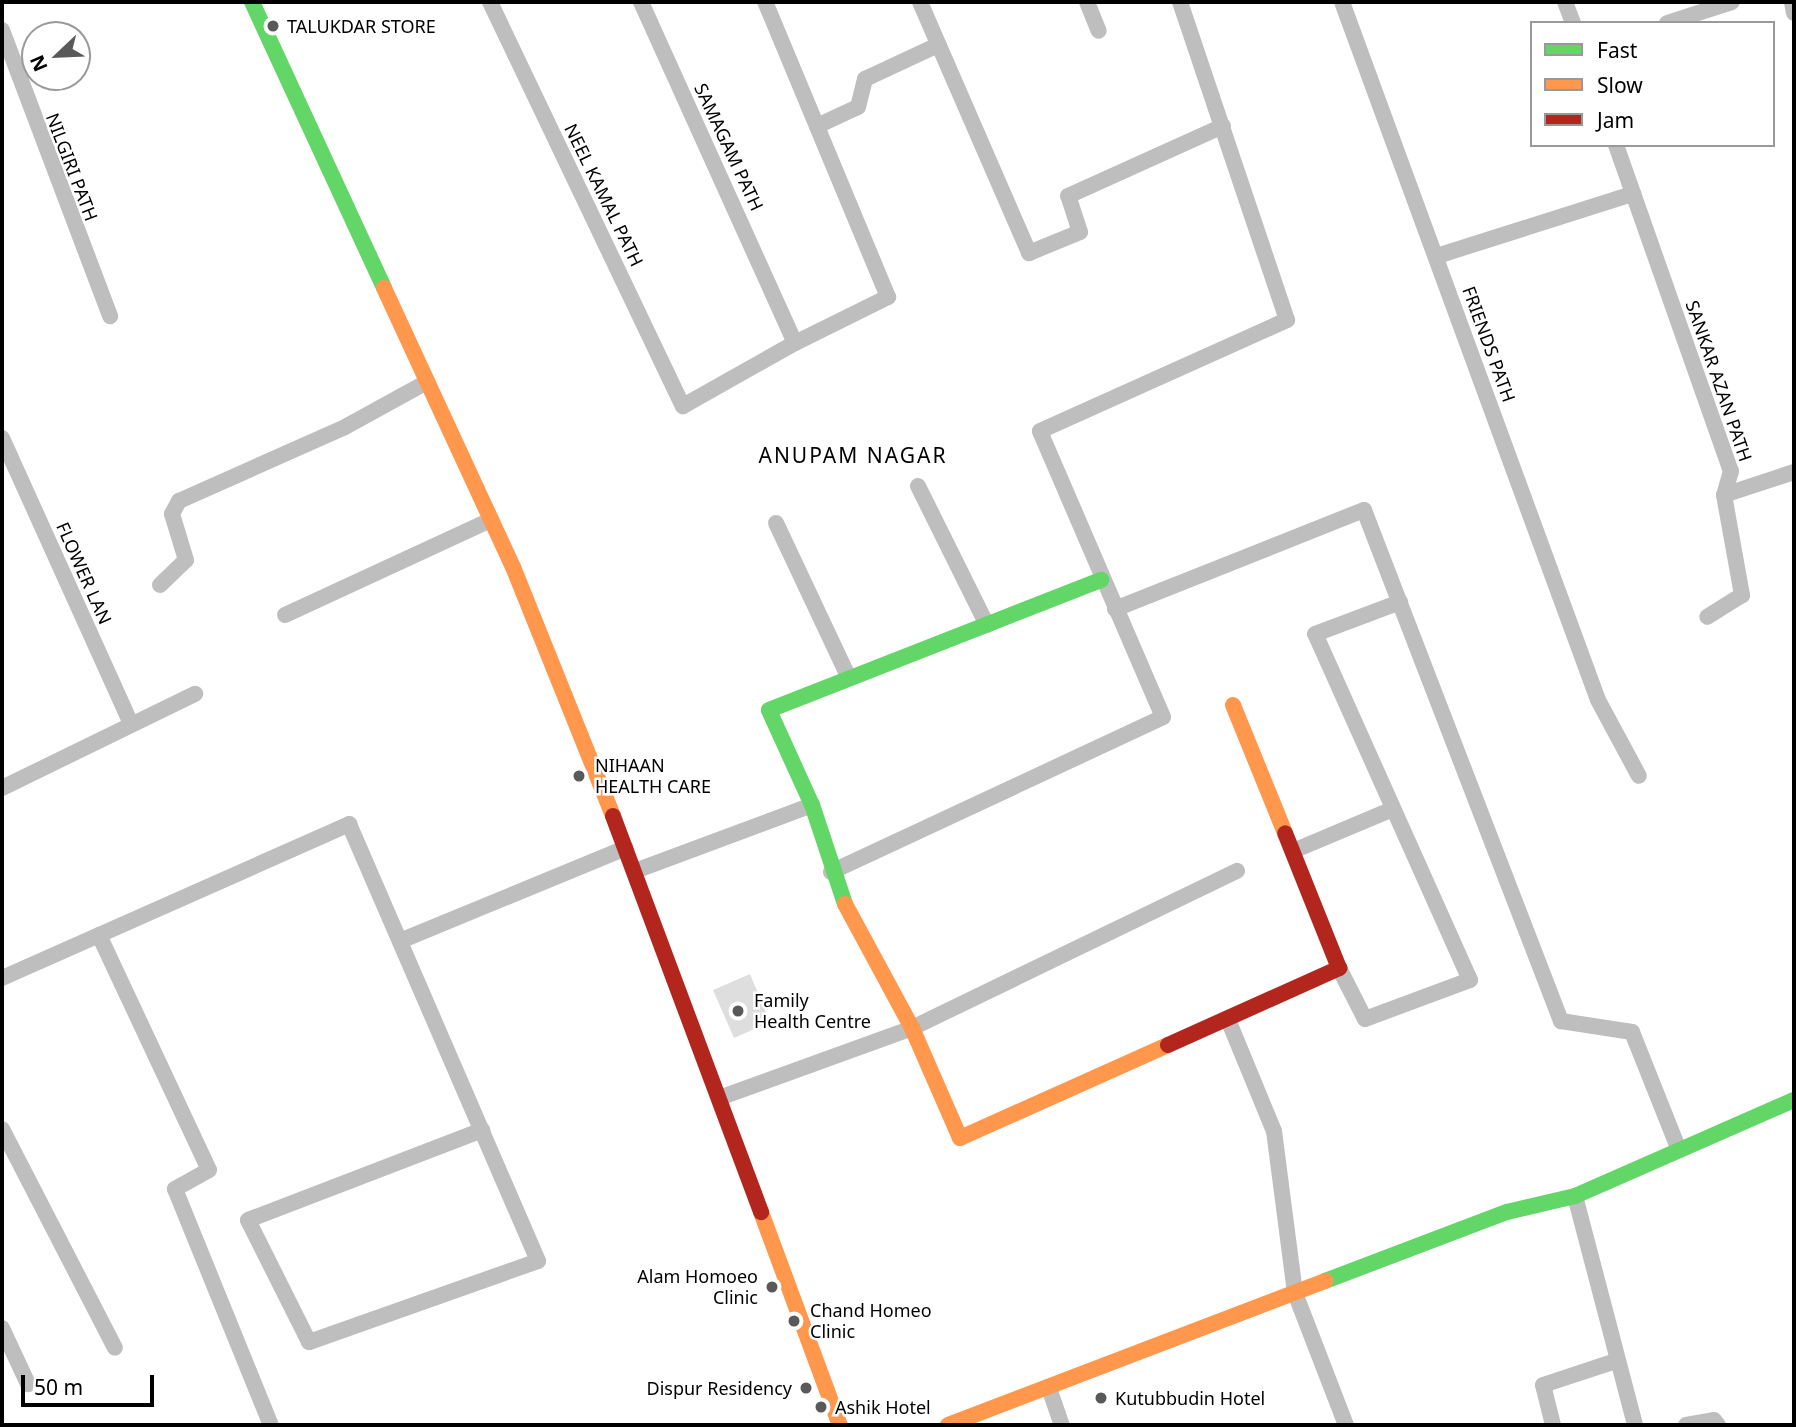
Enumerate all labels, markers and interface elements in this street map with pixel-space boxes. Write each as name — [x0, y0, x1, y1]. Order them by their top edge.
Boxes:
place label: TALUKDAR STORE — [287, 15, 436, 37]
marker: TALUKDAR STORE — [265, 18, 281, 34]
north arrow — [21, 21, 91, 91]
legend — [1530, 21, 1775, 147]
text: Fast — [1597, 36, 1637, 64]
text: N — [24, 51, 53, 76]
text: Slow — [1597, 71, 1643, 99]
street label: SAMAGAM PATH — [690, 80, 768, 214]
text: Jam — [1597, 106, 1634, 134]
street label: NILGIRI PATH — [42, 110, 102, 224]
street label: NEEL KAMAL PATH — [560, 120, 648, 270]
street label: FRIENDS PATH — [1458, 283, 1520, 405]
street label: SANKAR AZAN PATH — [1681, 298, 1757, 464]
district label: ANUPAM NAGAR — [760, 442, 946, 468]
street label: FLOWER LAN — [52, 519, 116, 627]
place label: NIHAAN HEALTH CARE — [595, 755, 711, 798]
marker: NIHAAN HEALTH CARE — [569, 766, 589, 786]
place label: Family Health Centre — [754, 990, 871, 1032]
marker: Family Health Centre — [728, 1001, 748, 1021]
place label: Alam Homoeo Clinic — [637, 1266, 758, 1308]
marker: Alam Homoeo Clinic — [764, 1279, 780, 1295]
place label: Chand Homeo Clinic — [810, 1300, 932, 1342]
marker: Chand Homeo Clinic — [784, 1311, 804, 1331]
scale bar — [24, 1360, 158, 1404]
text: 50 m — [34, 1373, 83, 1401]
place label: Dispur Residency — [647, 1377, 792, 1399]
marker: Dispur Residency — [798, 1380, 814, 1396]
place label: Kutubbudin Hotel — [1115, 1387, 1265, 1409]
marker: Kutubbudin Hotel — [1093, 1390, 1109, 1406]
place label: Ashik Hotel — [835, 1396, 931, 1418]
marker: Ashik Hotel — [813, 1399, 829, 1415]

